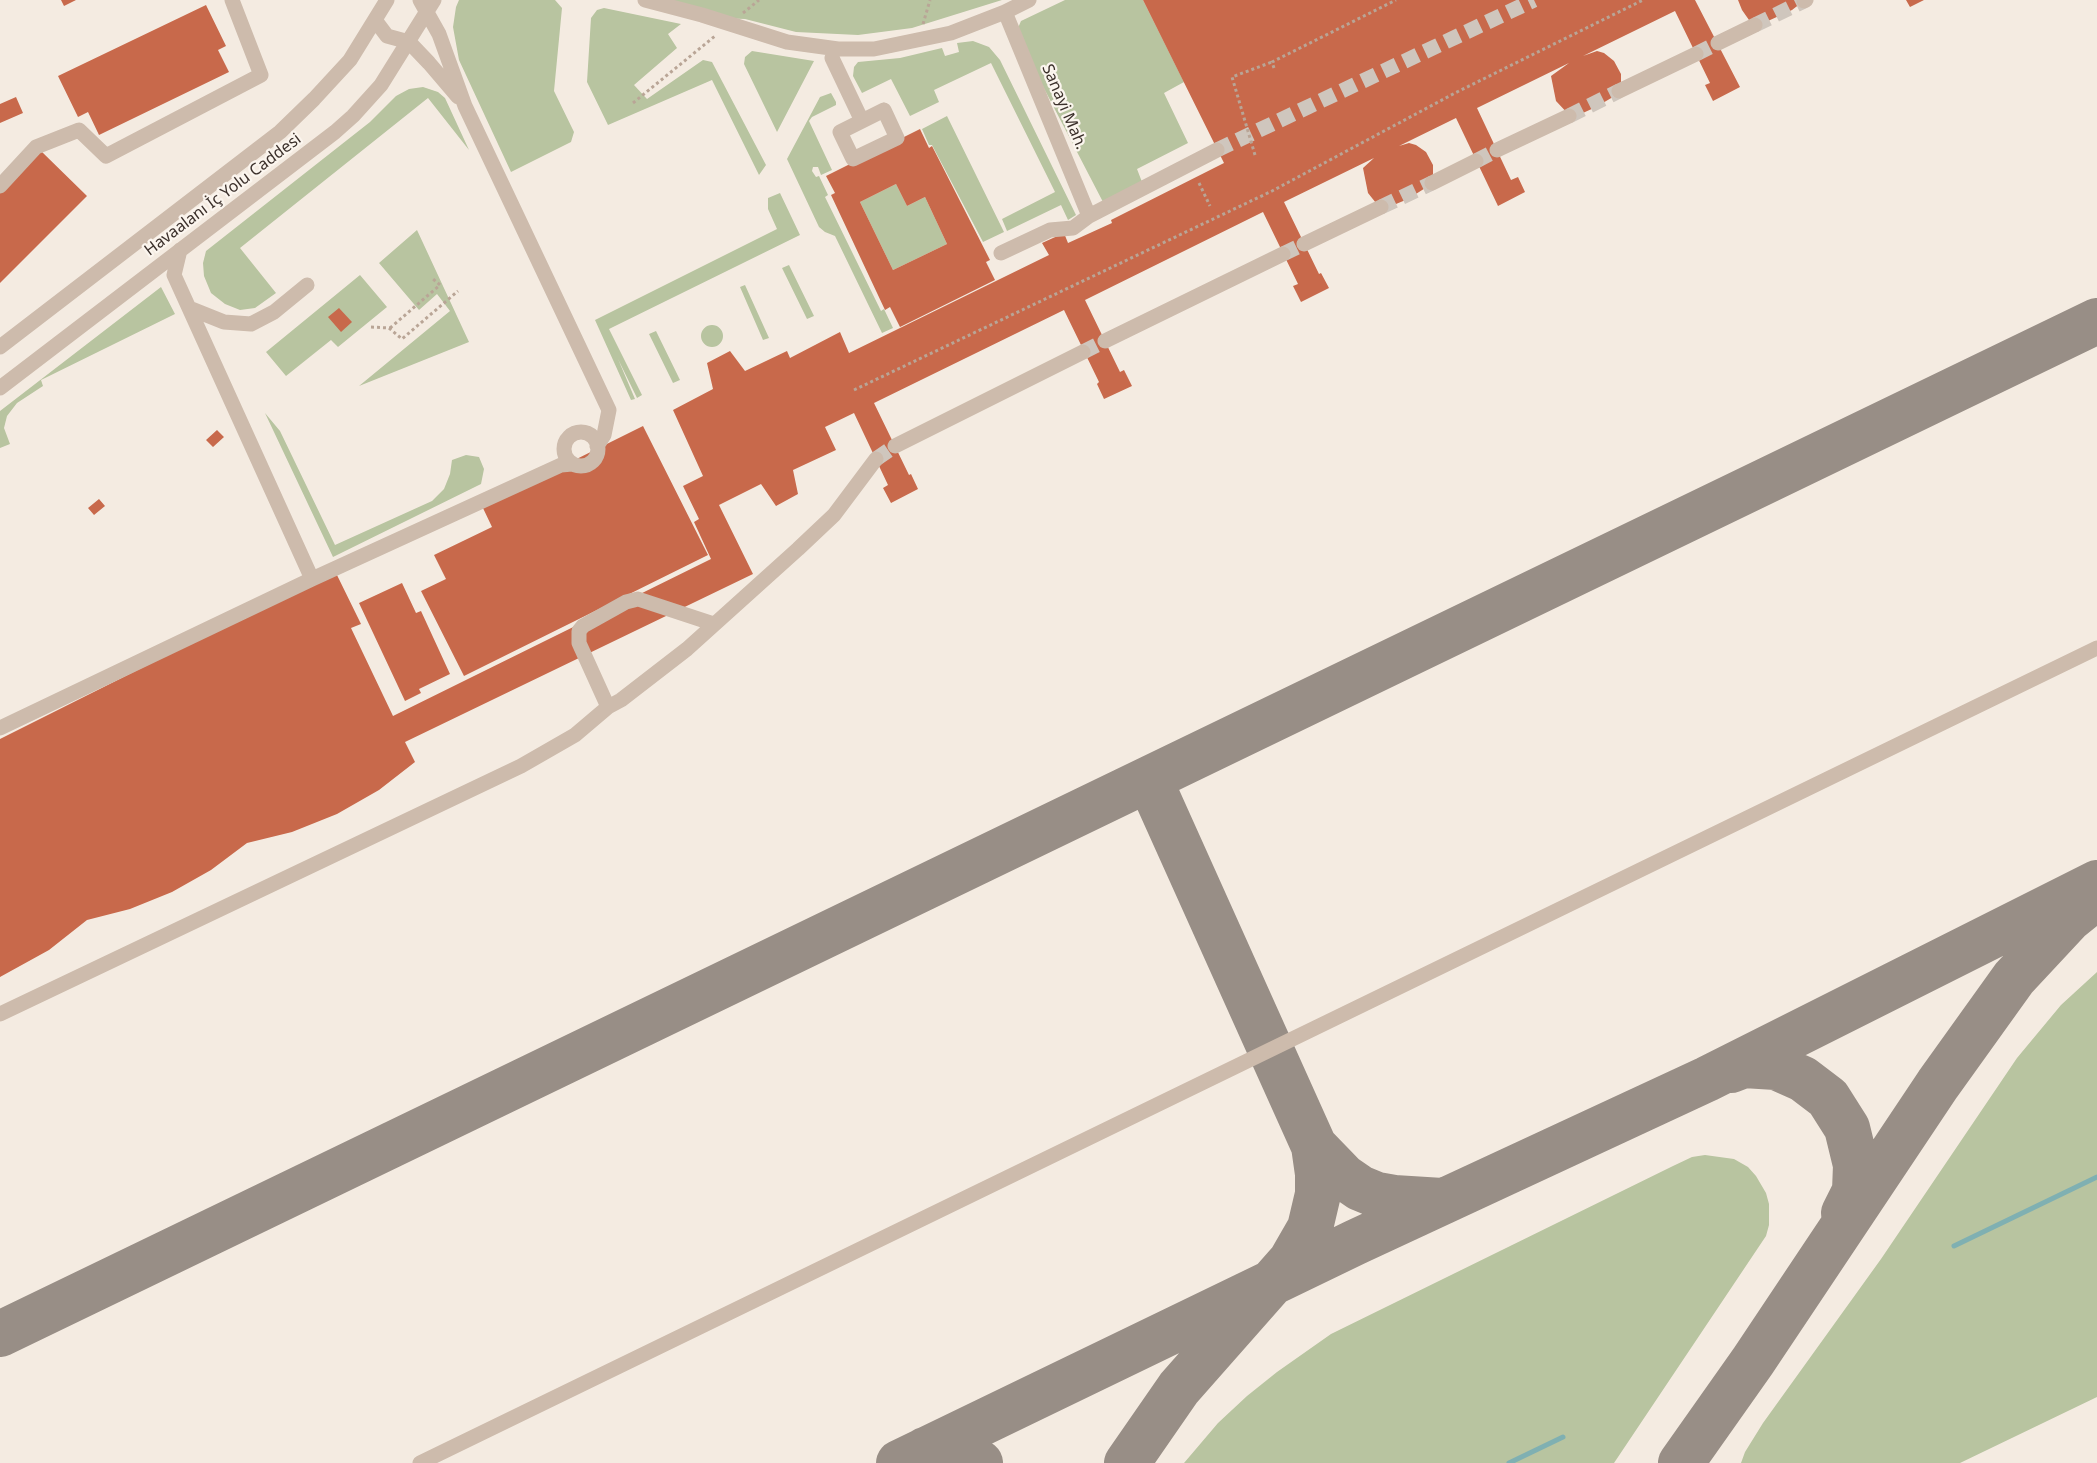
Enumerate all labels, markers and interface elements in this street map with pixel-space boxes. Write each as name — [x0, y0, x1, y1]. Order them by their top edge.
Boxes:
street label: Sanayi Mah. — [1037, 61, 1091, 153]
street label: Havaalanı İç Yolu Caddesi — [141, 130, 305, 260]

